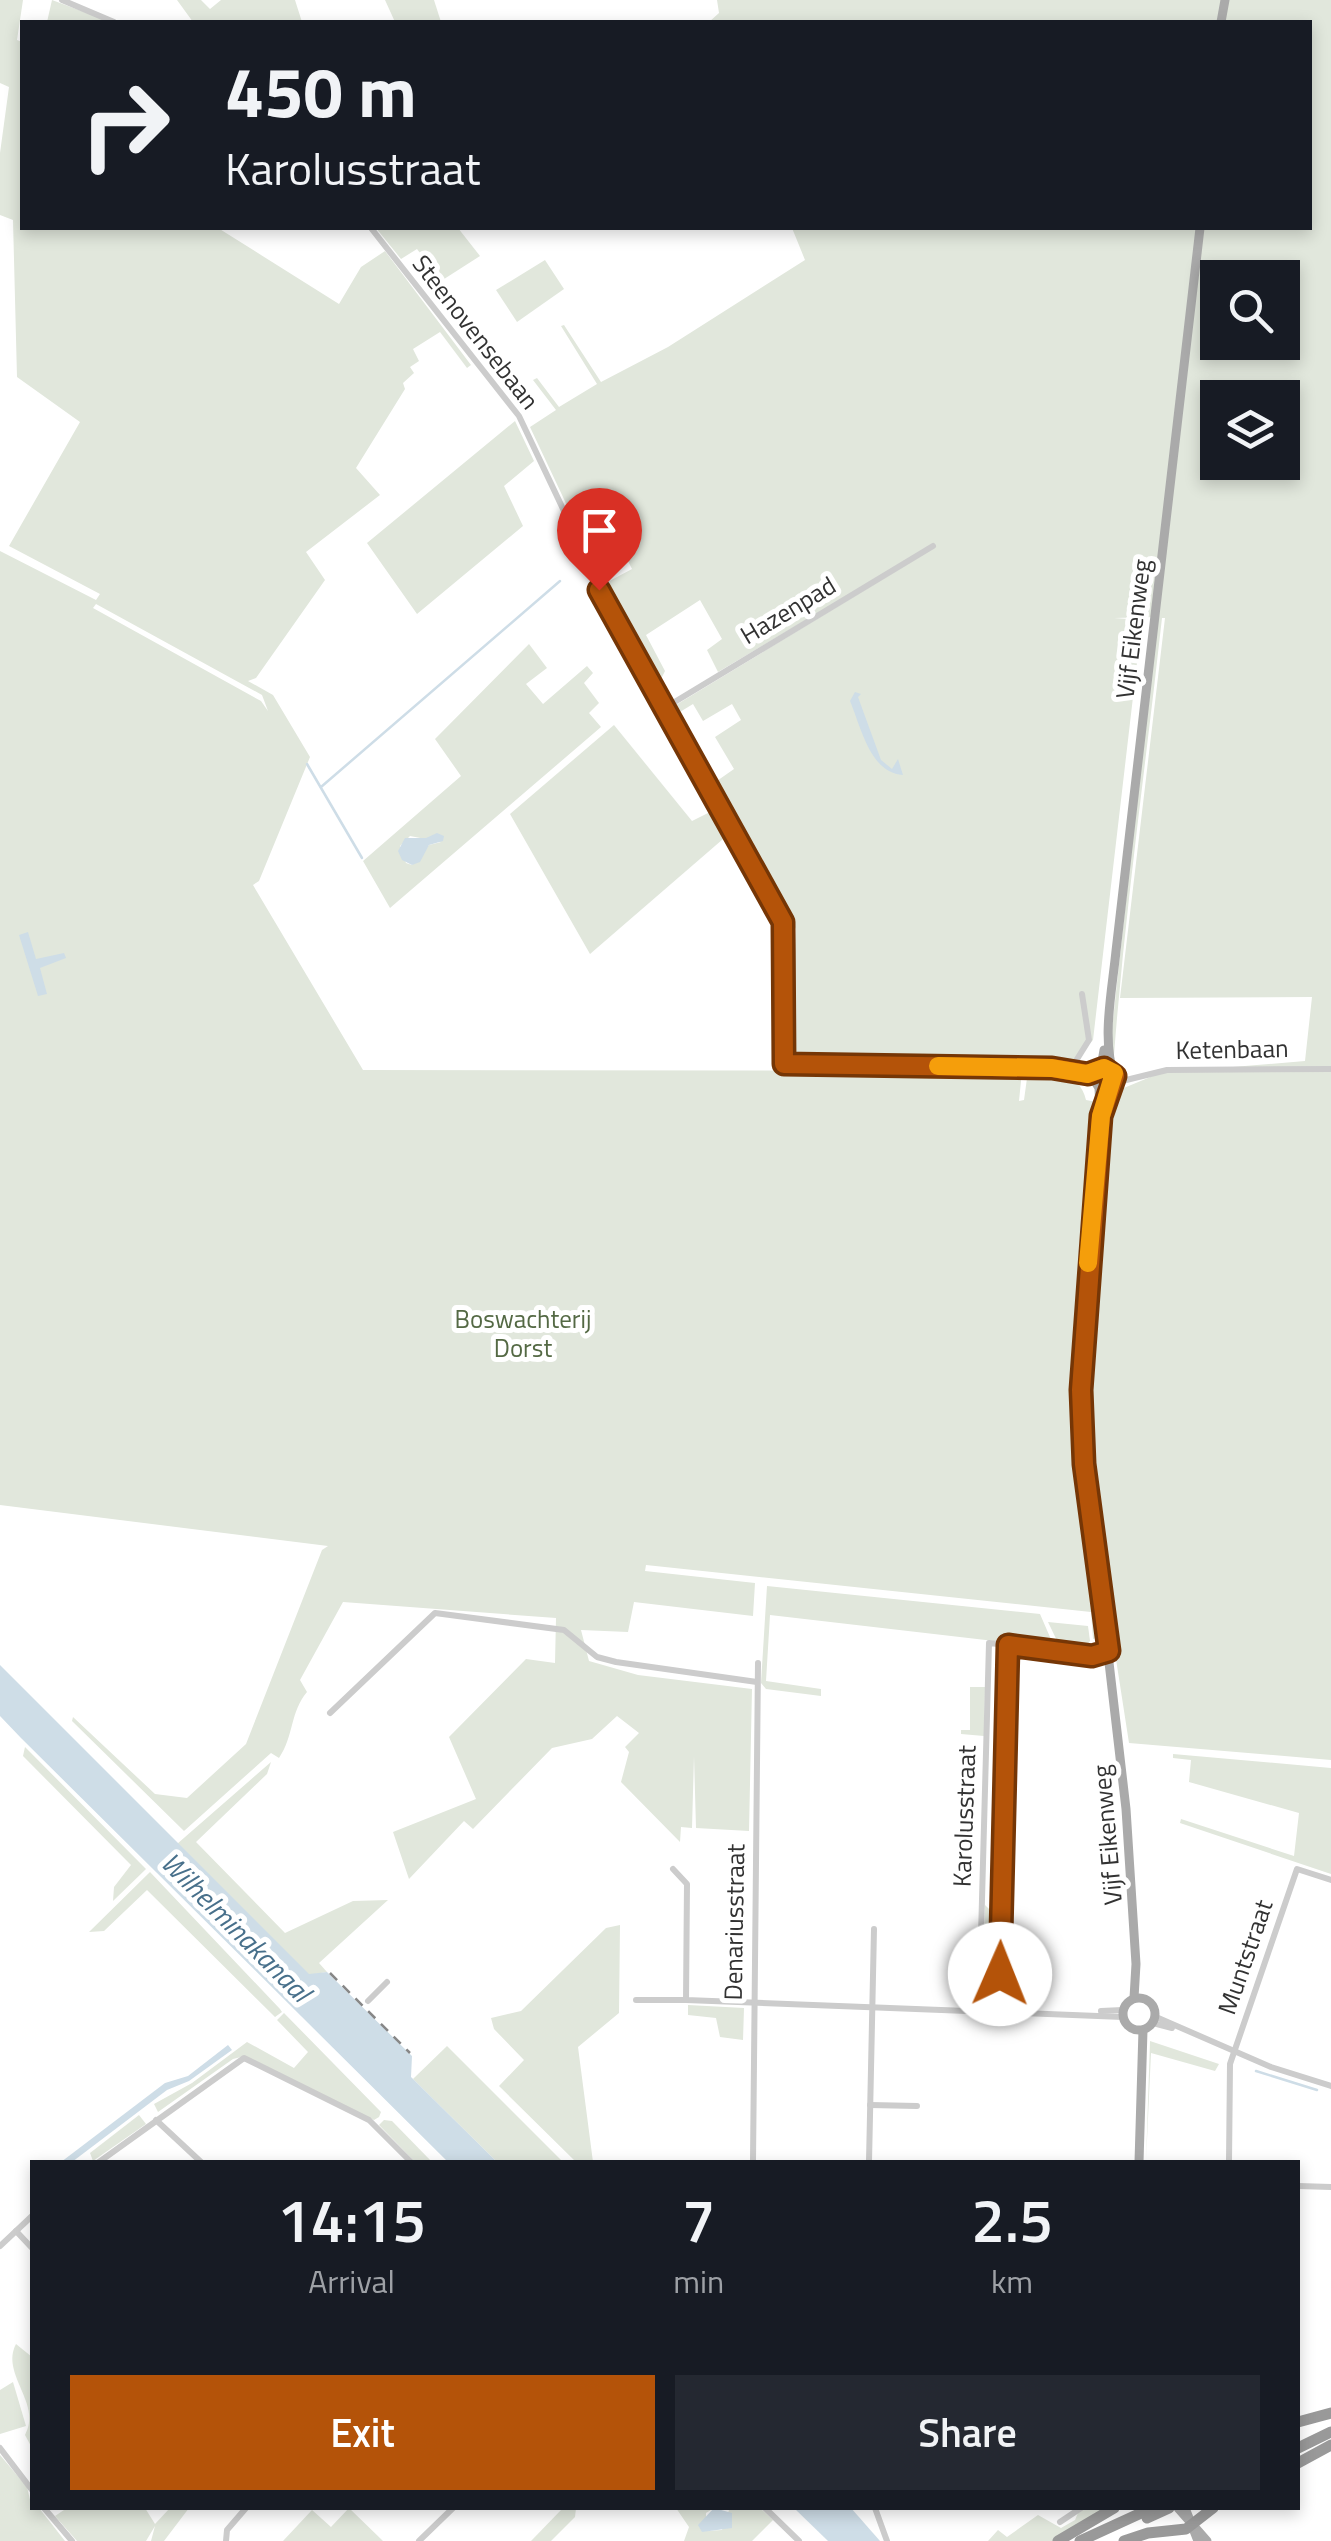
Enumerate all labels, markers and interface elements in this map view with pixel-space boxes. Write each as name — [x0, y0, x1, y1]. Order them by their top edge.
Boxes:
text: 450 m — [225, 38, 417, 144]
icon: right — [60, 60, 190, 190]
text: Karolusstraat — [225, 134, 480, 202]
street label: Steenovensebaan — [403, 246, 549, 418]
map controls — [1200, 260, 1300, 480]
button: search — [1200, 260, 1300, 360]
button: layers — [1200, 380, 1300, 480]
pin — [557, 488, 642, 591]
icon: arrive — [572, 503, 627, 558]
street label: Vijf Eikenweg — [1106, 557, 1160, 701]
street label: Hazenpad — [733, 566, 843, 654]
street label: Ketenbaan — [1175, 1029, 1289, 1069]
park label: Boswachterij Dorst — [455, 1300, 591, 1367]
street label: Karolusstraat — [943, 1744, 985, 1888]
street label: Vijf Eikenweg — [1082, 1763, 1132, 1907]
water label: Wilhelminakanaal — [151, 1842, 323, 2014]
street label: Denariusstraat — [714, 1843, 754, 2001]
street label: Muntstraat — [1208, 1894, 1282, 2020]
position arrow — [948, 1922, 1052, 2026]
text: 14:15 — [277, 2174, 426, 2265]
text: 7 — [682, 2174, 715, 2265]
text: 2.5 — [971, 2174, 1053, 2265]
text: Arrival — [308, 2257, 395, 2305]
text: min — [673, 2257, 724, 2305]
text: km — [991, 2257, 1033, 2305]
button: Exit — [70, 2375, 655, 2490]
button: Share — [675, 2375, 1260, 2490]

